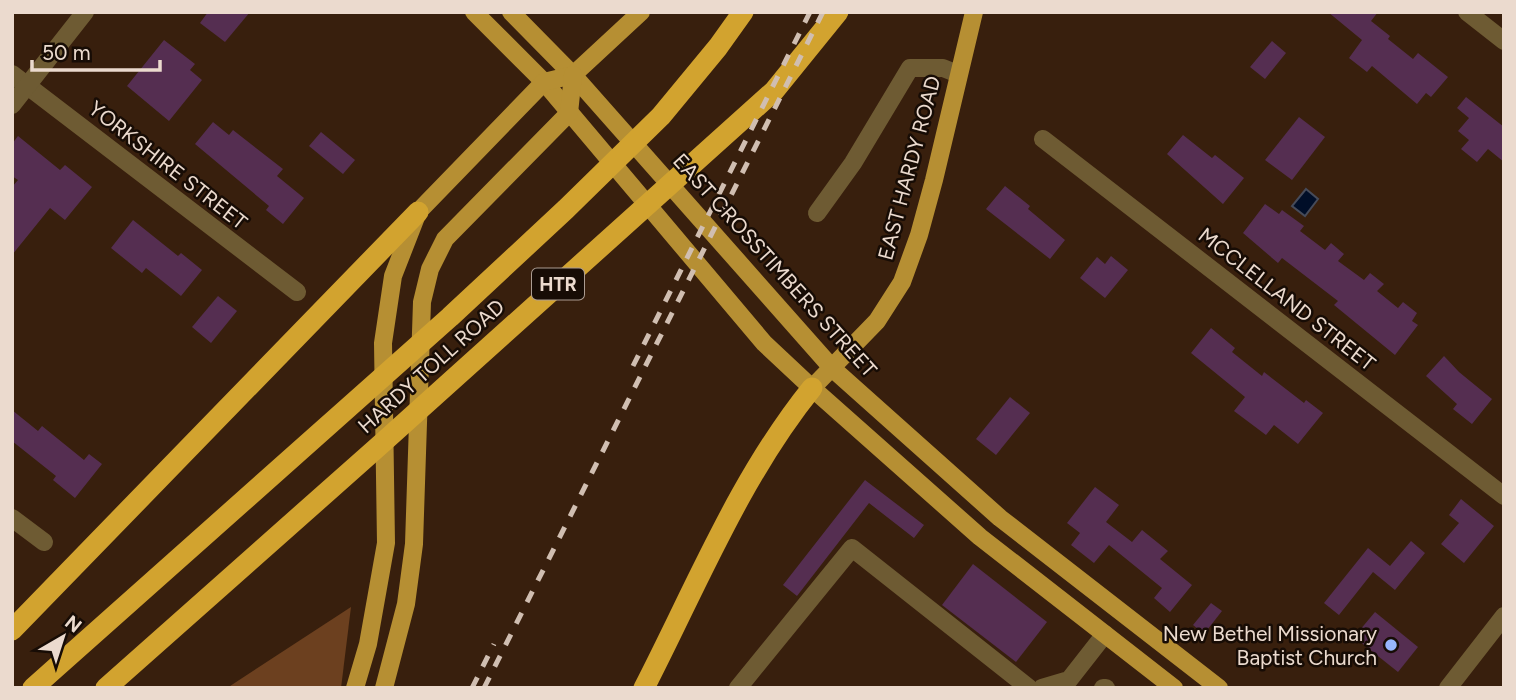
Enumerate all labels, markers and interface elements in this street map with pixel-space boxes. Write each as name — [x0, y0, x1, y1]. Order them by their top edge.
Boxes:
scale bar — [32, 28, 159, 72]
text: 50 m — [42, 40, 91, 65]
street label: EAST HARDY ROAD — [872, 73, 946, 263]
street label: YORKSHIRE STREET — [84, 95, 253, 235]
street label: EAST CROSSTIMBERS STREET — [668, 148, 882, 382]
street label: MCCLELLAND STREET — [1194, 222, 1381, 376]
road number: HTR — [532, 268, 584, 300]
street label: HARDY TOLL ROAD — [353, 294, 509, 438]
north arrow — [28, 602, 98, 672]
text: N — [60, 611, 86, 638]
place label: New Bethel Missionary Baptist Church — [1163, 621, 1377, 670]
marker: New Bethel Missionary Baptist Church — [1383, 637, 1399, 653]

